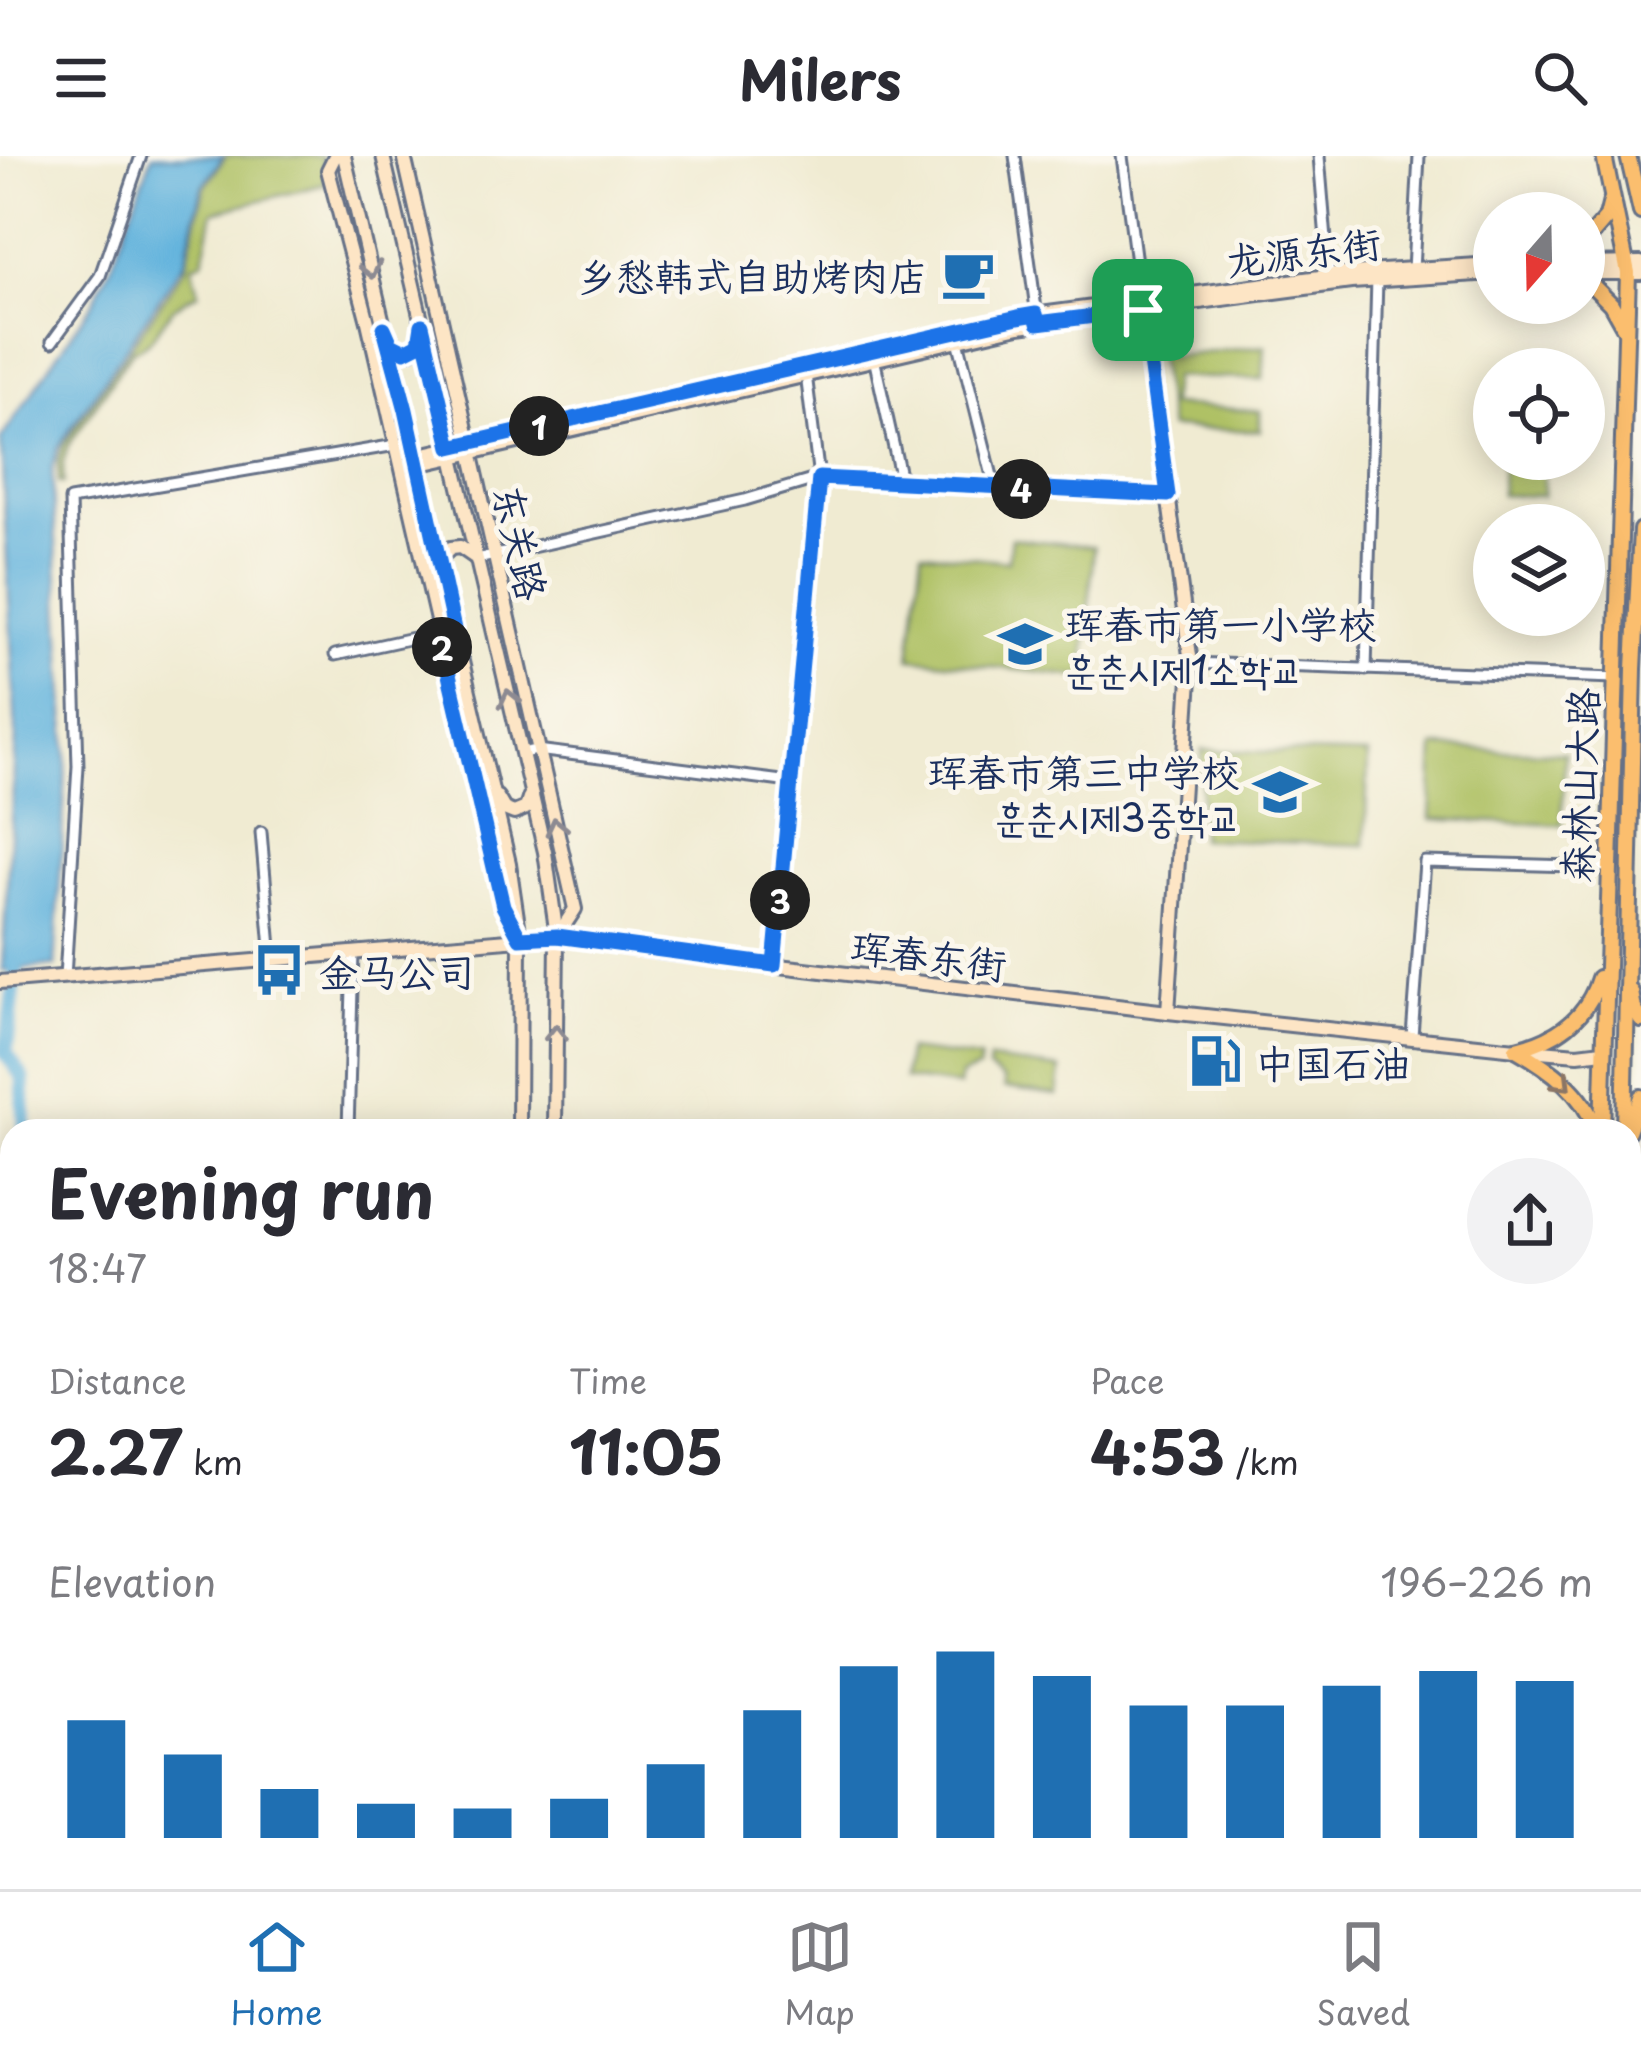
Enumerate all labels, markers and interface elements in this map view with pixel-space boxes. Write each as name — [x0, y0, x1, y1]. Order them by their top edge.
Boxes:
text: Milers — [739, 38, 902, 119]
icon: menu — [48, 45, 114, 111]
icon: search — [1527, 45, 1593, 111]
north arrow — [1473, 192, 1605, 324]
map controls — [1473, 192, 1605, 636]
street label: 龙源东街 — [1222, 211, 1384, 289]
place label: 乡愁韩式自助烤肉店 — [577, 245, 928, 304]
cafe icon: 乡愁韩式自助烤肉店 — [939, 245, 997, 303]
one-way arrow — [357, 259, 382, 280]
pin — [1092, 259, 1194, 361]
icon: arrive — [1110, 277, 1176, 343]
button: locate — [1473, 348, 1605, 480]
pin: 1 — [509, 396, 569, 456]
text: 1 — [531, 401, 547, 451]
pin: 4 — [991, 459, 1051, 519]
text: 4 — [1010, 464, 1032, 514]
street label: 东关路 — [480, 478, 564, 606]
button: layers — [1473, 504, 1605, 636]
place label: 珲春市第一小学校 훈춘시제1소학교 — [1065, 593, 1377, 697]
school or university icon: 珲春市第一小学校 훈춘시제1소학교 — [996, 615, 1054, 673]
pin: 2 — [412, 617, 472, 677]
text: 2 — [430, 622, 454, 672]
street label: 森林山大路 — [1545, 687, 1611, 883]
one-way arrow — [498, 688, 523, 708]
place label: 珲春市第三中学校 훈춘시제3중학교 — [928, 741, 1240, 845]
school or university icon: 珲春市第三中学校 훈춘시제3중학교 — [1251, 763, 1309, 821]
one-way arrow — [545, 817, 570, 837]
pin: 3 — [750, 870, 810, 930]
text: 3 — [769, 875, 791, 925]
street label: 珲春东街 — [848, 915, 1010, 993]
bus stop icon: 金马公司 — [250, 941, 308, 999]
place label: 金马公司 — [319, 941, 475, 1000]
one-way arrow — [543, 1023, 569, 1041]
fuel station icon: 中国石油 — [1186, 1032, 1244, 1090]
place label: 中国石油 — [1255, 1032, 1411, 1091]
one-way arrow — [1549, 1069, 1571, 1091]
text: Evening run — [48, 1142, 434, 1241]
button: share — [1467, 1158, 1593, 1284]
text: 18:47 — [48, 1237, 147, 1296]
text: Distance — [48, 1355, 186, 1405]
text: Time — [569, 1355, 647, 1405]
text: Pace — [1090, 1355, 1164, 1405]
text: 2.27 — [48, 1405, 182, 1495]
text: 11:05 — [569, 1405, 724, 1495]
text: 4:53 — [1090, 1405, 1225, 1495]
text: km — [182, 1436, 243, 1486]
text: /km — [1225, 1436, 1299, 1486]
text: Elevation — [48, 1551, 216, 1610]
text: 196–226 m — [1380, 1551, 1593, 1610]
tab: Home — [231, 1914, 323, 2036]
tab: Map — [784, 1914, 855, 2036]
tab: Saved — [1317, 1914, 1410, 2036]

